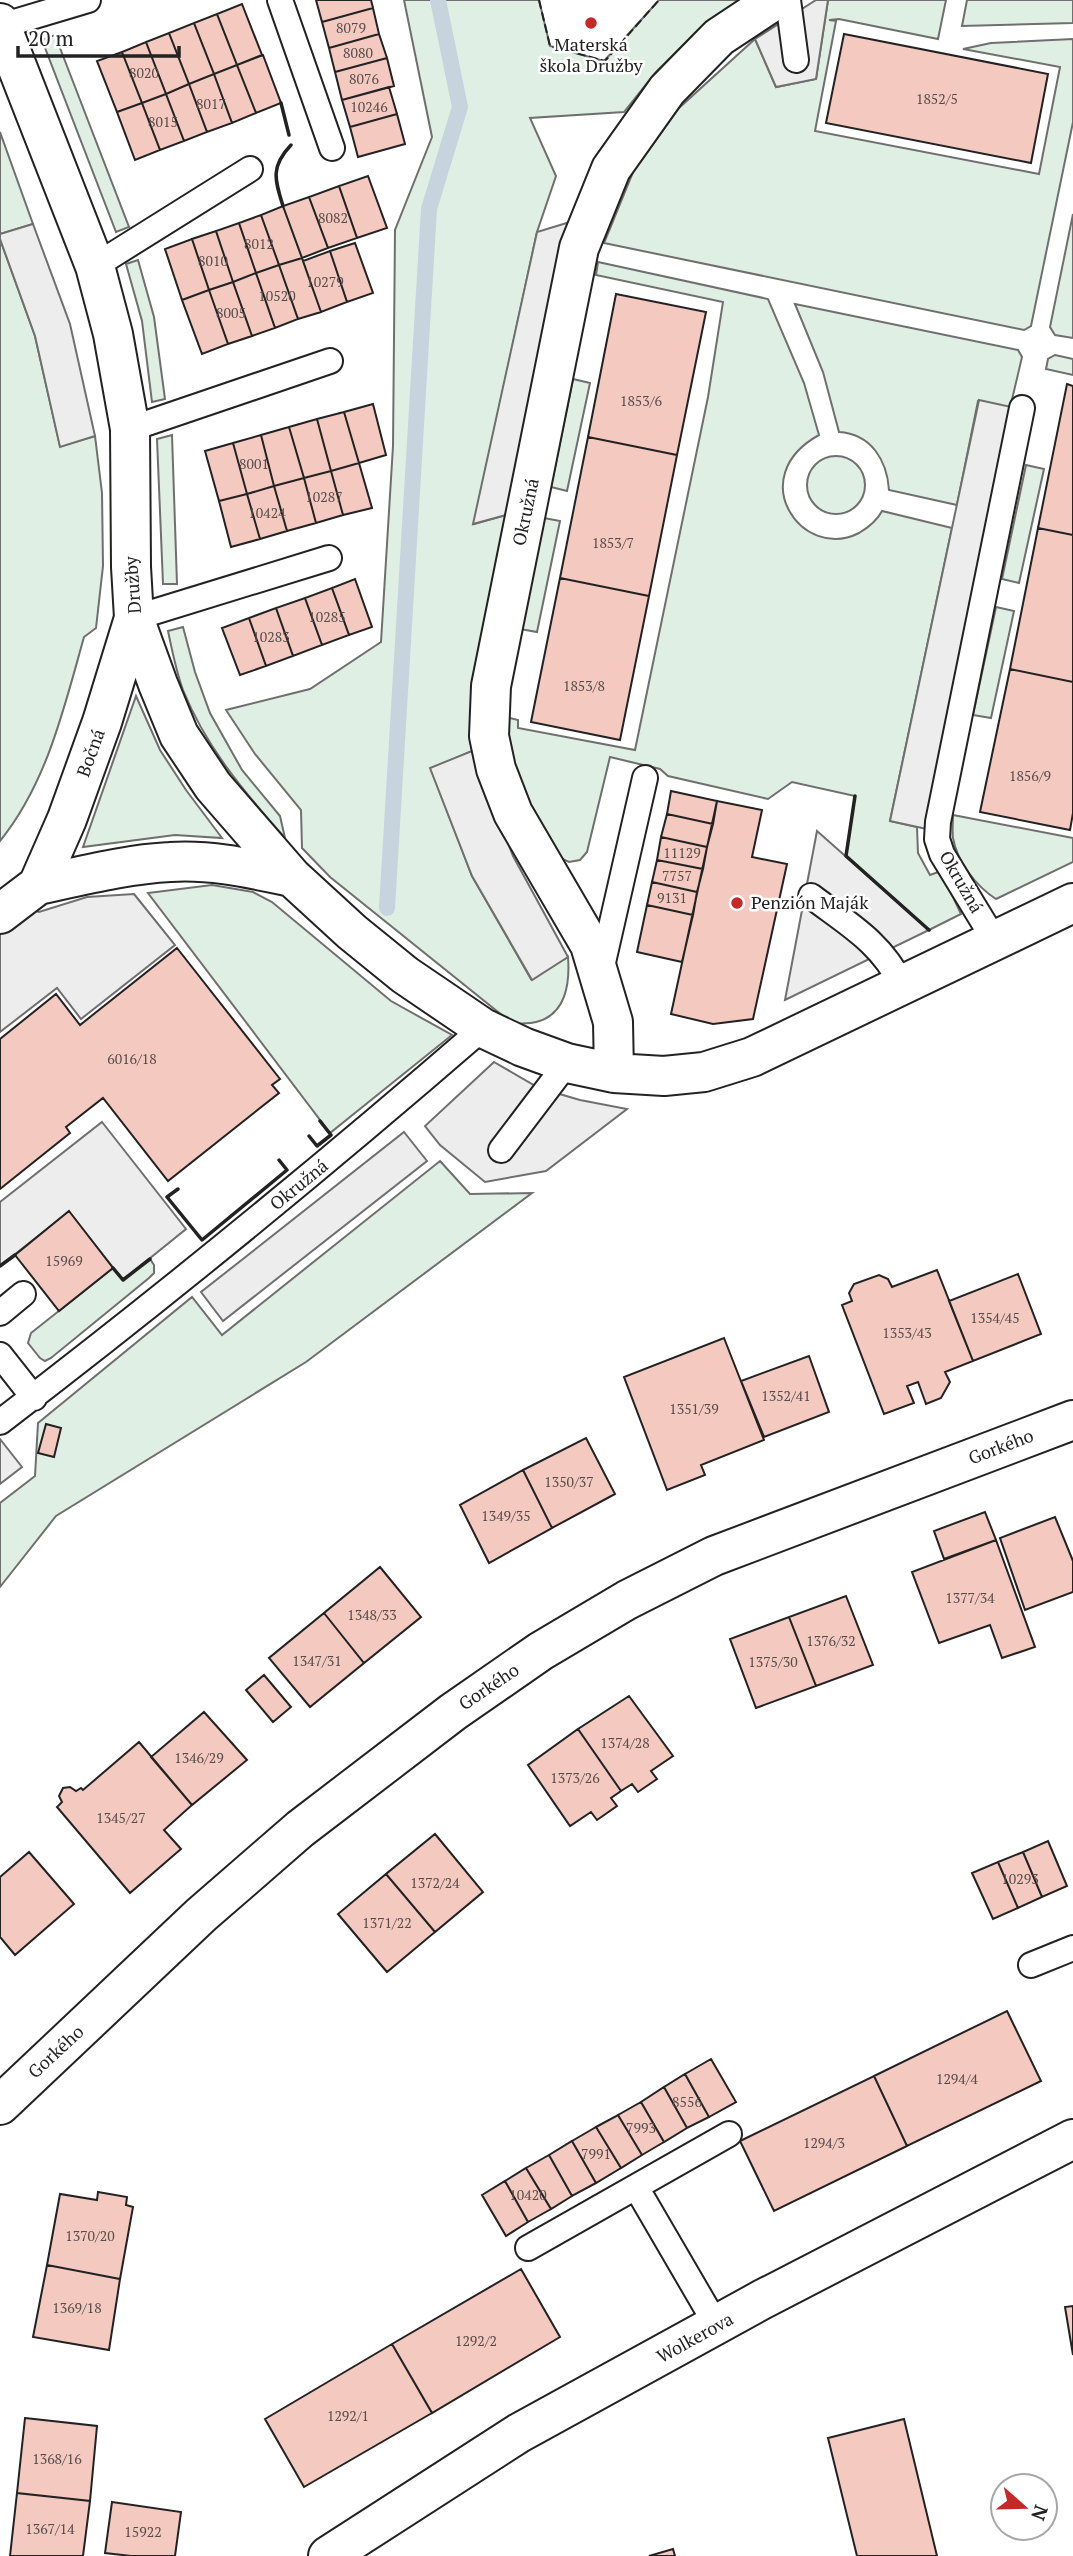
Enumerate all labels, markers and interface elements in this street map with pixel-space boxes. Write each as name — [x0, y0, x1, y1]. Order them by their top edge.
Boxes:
scale bar — [18, 14, 178, 58]
marker: Materská škola Družby — [583, 15, 599, 31]
house number: 8079 — [336, 18, 366, 37]
text: 20 m — [28, 24, 74, 52]
place label: Materská škola Družby — [539, 32, 643, 77]
house number: 8080 — [343, 43, 373, 62]
house number: 8020 — [129, 63, 159, 82]
house number: 8076 — [349, 69, 379, 88]
house number: 1852/5 — [916, 89, 958, 108]
house number: 8017 — [196, 94, 226, 113]
house number: 10246 — [350, 97, 388, 116]
house number: 8015 — [148, 112, 178, 131]
house number: 8082 — [318, 208, 348, 227]
house number: 8012 — [244, 234, 274, 253]
house number: 8010 — [198, 251, 228, 270]
house number: 10279 — [306, 272, 344, 291]
house number: 10520 — [258, 286, 296, 305]
house number: 8005 — [216, 303, 246, 322]
house number: 1853/6 — [620, 391, 663, 410]
house number: 8001 — [239, 454, 269, 473]
street label: Okružná — [506, 476, 544, 548]
house number: 10287 — [305, 487, 343, 506]
house number: 10424 — [248, 503, 286, 522]
house number: 1853/7 — [592, 533, 634, 552]
street label: Družby — [118, 555, 146, 615]
house number: 10285 — [308, 607, 346, 626]
house number: 10283 — [252, 627, 290, 646]
house number: 1853/8 — [563, 676, 605, 695]
street label: Bočná — [70, 725, 110, 780]
house number: 1856/9 — [1009, 766, 1051, 785]
house number: 11129 — [663, 843, 701, 862]
street label: Okružná — [934, 846, 989, 917]
house number: 7757 — [662, 866, 692, 885]
house number: 9131 — [657, 888, 687, 907]
place label: Penzión Maják — [751, 890, 869, 914]
marker: Penzión Maják — [729, 895, 745, 911]
house number: 6016/18 — [107, 1049, 157, 1068]
street label: Okružná — [264, 1153, 333, 1215]
house number: 15969 — [45, 1251, 83, 1270]
house number: 1354/45 — [970, 1308, 1020, 1327]
house number: 1353/43 — [882, 1323, 932, 1342]
house number: 1352/41 — [761, 1386, 811, 1405]
house number: 1351/39 — [669, 1399, 719, 1418]
street label: Gorkého — [965, 1423, 1037, 1469]
house number: 1350/37 — [544, 1472, 594, 1491]
house number: 1349/35 — [481, 1506, 531, 1525]
house number: 1377/34 — [945, 1588, 995, 1607]
house number: 1348/33 — [347, 1605, 397, 1624]
house number: 1376/32 — [806, 1631, 856, 1650]
house number: 1347/31 — [292, 1651, 342, 1670]
house number: 1375/30 — [748, 1652, 798, 1671]
street label: Gorkého — [454, 1657, 523, 1715]
house number: 1374/28 — [600, 1733, 650, 1752]
house number: 1346/29 — [174, 1748, 224, 1767]
house number: 1373/26 — [550, 1768, 600, 1787]
house number: 1345/27 — [96, 1808, 146, 1827]
house number: 10293 — [1001, 1869, 1039, 1888]
house number: 1372/24 — [410, 1873, 460, 1892]
house number: 1371/22 — [362, 1913, 412, 1932]
street label: Gorkého — [22, 2019, 88, 2083]
house number: 1294/4 — [936, 2069, 979, 2088]
house number: 8556 — [672, 2092, 702, 2111]
house number: 7993 — [626, 2118, 656, 2137]
house number: 1294/3 — [803, 2133, 845, 2152]
house number: 7991 — [581, 2144, 611, 2163]
house number: 10420 — [509, 2185, 547, 2204]
house number: 1370/20 — [65, 2226, 115, 2245]
house number: 1369/18 — [52, 2298, 102, 2317]
street label: Wolkerova — [652, 2306, 737, 2368]
house number: 1292/2 — [455, 2331, 497, 2350]
house number: 1292/1 — [327, 2406, 369, 2425]
house number: 1368/16 — [32, 2449, 82, 2468]
north arrow — [989, 2472, 1059, 2542]
text: N — [1026, 2502, 1055, 2525]
house number: 1367/14 — [25, 2519, 75, 2538]
house number: 15922 — [124, 2522, 162, 2541]

